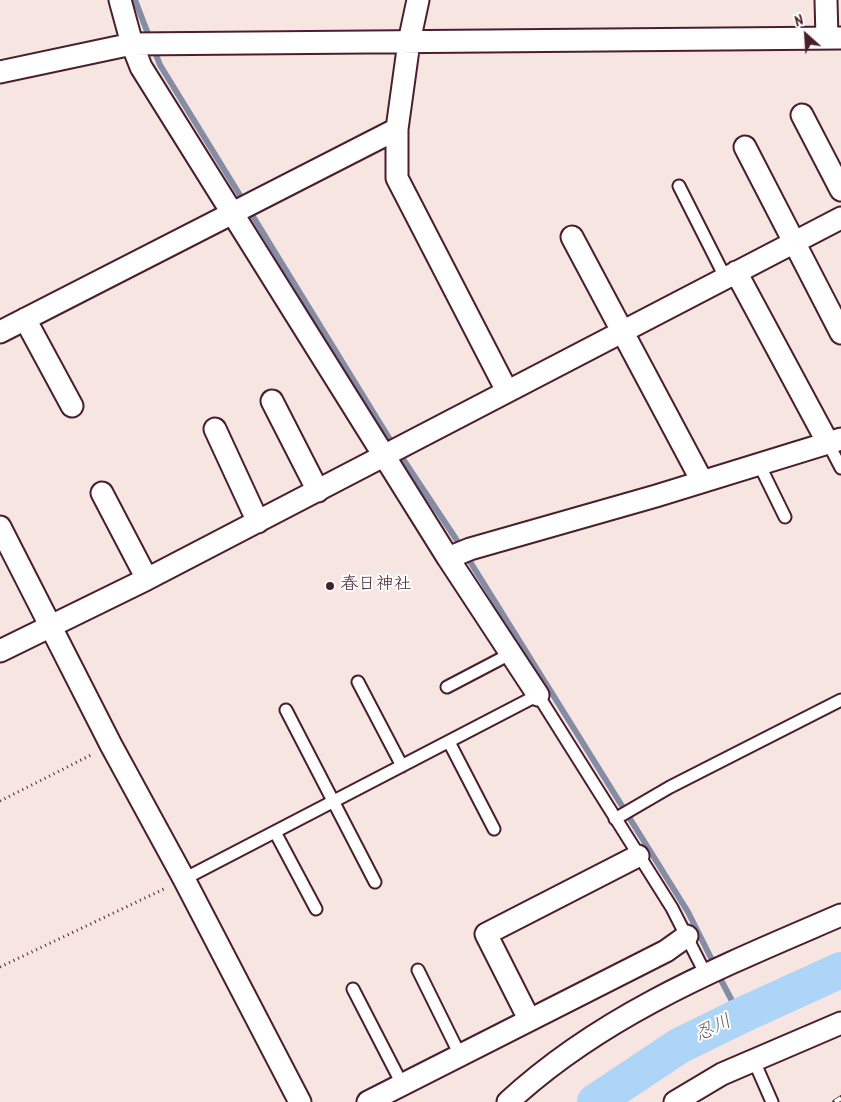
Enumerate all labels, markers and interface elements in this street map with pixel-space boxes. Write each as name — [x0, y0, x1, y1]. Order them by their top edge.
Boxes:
north arrow — [781, 10, 831, 60]
text: N — [791, 10, 808, 33]
place label: 春日神社 — [340, 575, 412, 597]
marker: 春日神社 — [324, 580, 336, 592]
water label: 忍川 — [692, 1012, 736, 1048]

